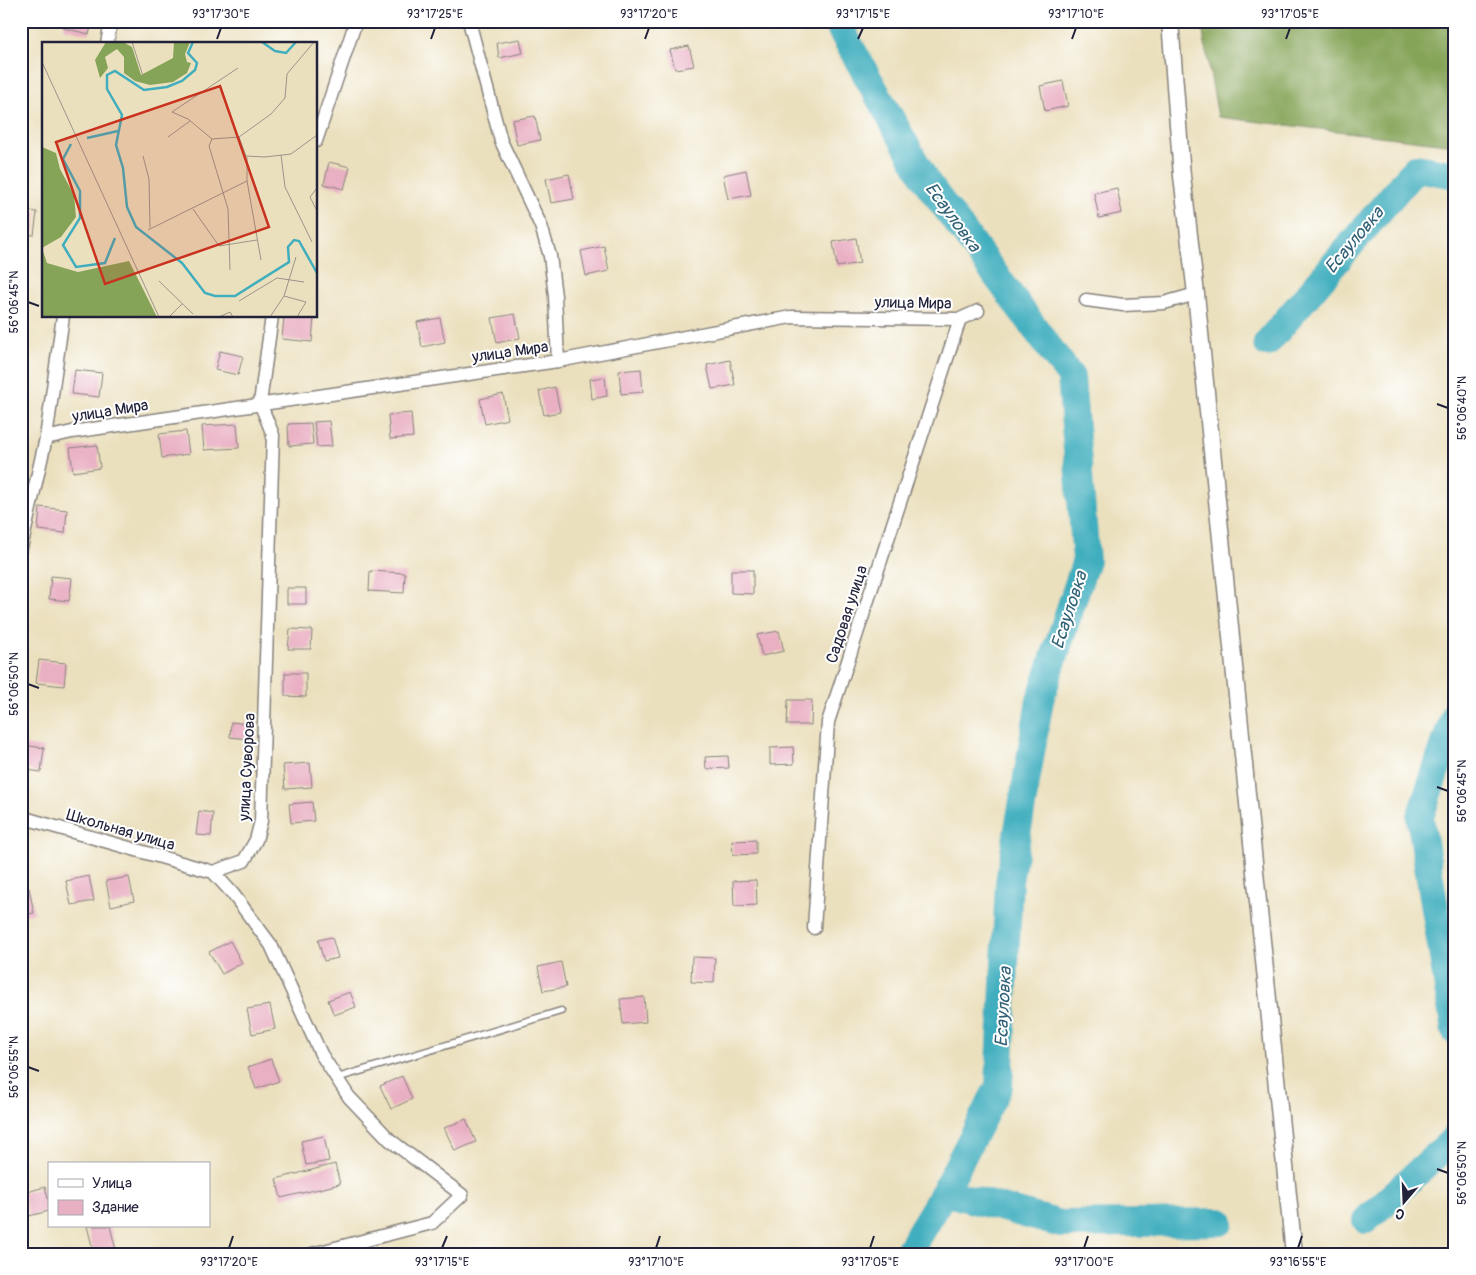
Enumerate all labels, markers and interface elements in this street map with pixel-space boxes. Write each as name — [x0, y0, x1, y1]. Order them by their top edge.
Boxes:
text: 93°17'30"E — [192, 7, 250, 22]
text: 93°17'25"E — [407, 7, 463, 22]
text: 93°17'20"E — [620, 7, 678, 22]
text: 93°17'15"E — [836, 7, 890, 22]
text: 93°17'10"E — [1048, 7, 1104, 22]
text: 93°17'05"E — [1261, 7, 1319, 22]
inset map — [42, 42, 318, 318]
water label: Есауловка — [920, 178, 986, 258]
water label: Есауловка — [1320, 201, 1390, 278]
text: 56°06'45"N — [7, 271, 22, 333]
street label: улица Мира — [873, 292, 952, 314]
street label: улица Мира — [470, 337, 550, 367]
text: 56°06'40"N — [1455, 376, 1470, 440]
street label: улица Мира — [70, 395, 150, 427]
street label: Садовая улица — [822, 563, 872, 666]
water label: Есауловка — [1046, 567, 1093, 652]
text: 56°06'50"N — [7, 652, 22, 716]
street label: улица Суворова — [234, 713, 260, 822]
text: 56°06'45"N — [1455, 760, 1470, 822]
street label: Школьная улица — [64, 805, 177, 855]
water label: Есауловка — [990, 965, 1017, 1048]
text: 56°06'55"N — [7, 1036, 22, 1098]
text: 56°06'50"N — [1455, 1141, 1470, 1205]
legend — [48, 1162, 210, 1228]
text: Улица — [92, 1174, 132, 1193]
north arrow — [1378, 1178, 1428, 1228]
text: Здание — [92, 1198, 139, 1217]
text: С — [1393, 1204, 1407, 1223]
text: 93°17'20"E — [200, 1255, 258, 1270]
text: 93°17'15"E — [415, 1255, 469, 1270]
text: 93°17'10"E — [628, 1255, 684, 1270]
text: 93°17'05"E — [841, 1255, 899, 1270]
text: 93°17'00"E — [1054, 1255, 1114, 1270]
text: 93°16'55"E — [1270, 1255, 1326, 1270]

